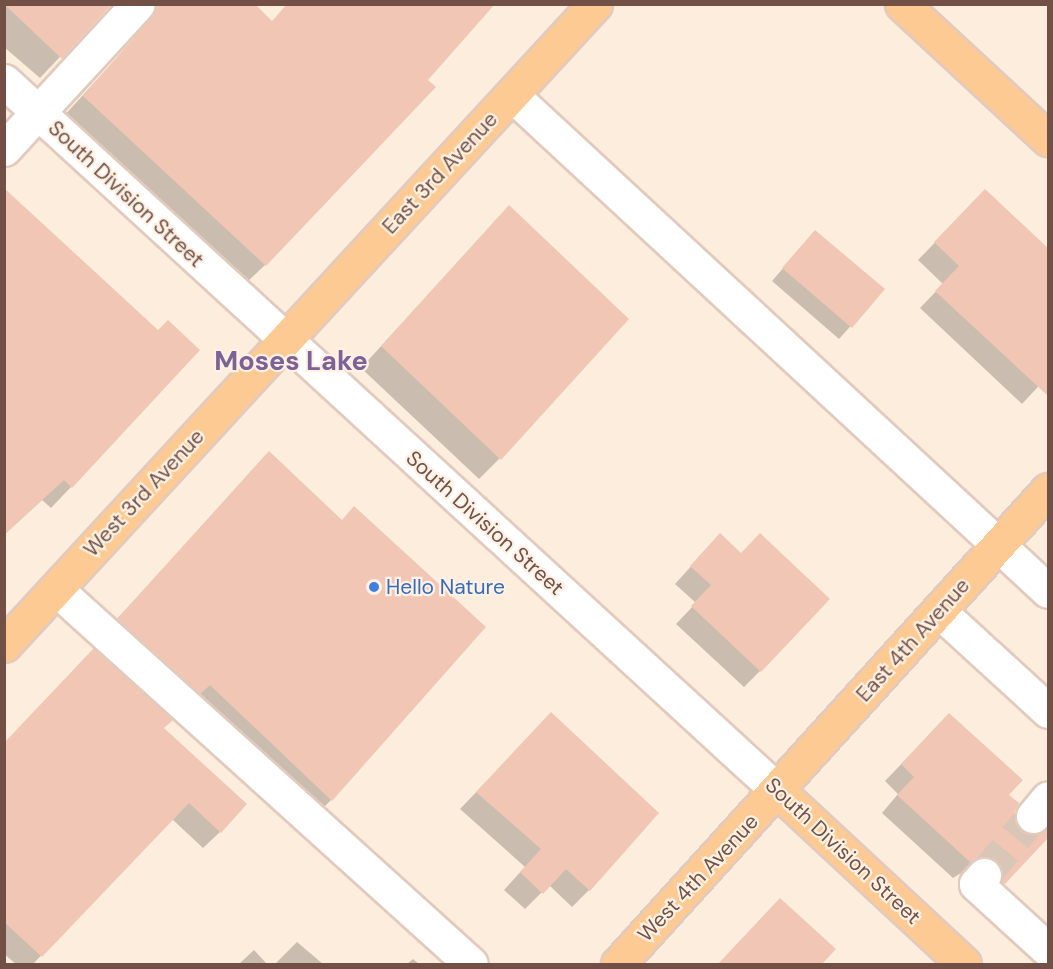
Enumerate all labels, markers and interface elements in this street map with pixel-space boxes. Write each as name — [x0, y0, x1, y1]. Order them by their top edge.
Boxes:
street label: East 3rd Avenue — [377, 107, 503, 239]
street label: South Division Street — [43, 115, 209, 273]
district label: Moses Lake — [214, 345, 368, 377]
street label: West 3rd Avenue — [79, 424, 209, 562]
street label: South Division Street — [401, 446, 569, 600]
street label: East 4th Avenue — [851, 573, 975, 707]
place label: Hello Nature — [386, 574, 505, 600]
marker: Hello Nature — [367, 580, 381, 594]
street label: South Division Street — [760, 772, 926, 930]
street label: West 4th Avenue — [632, 809, 764, 947]

